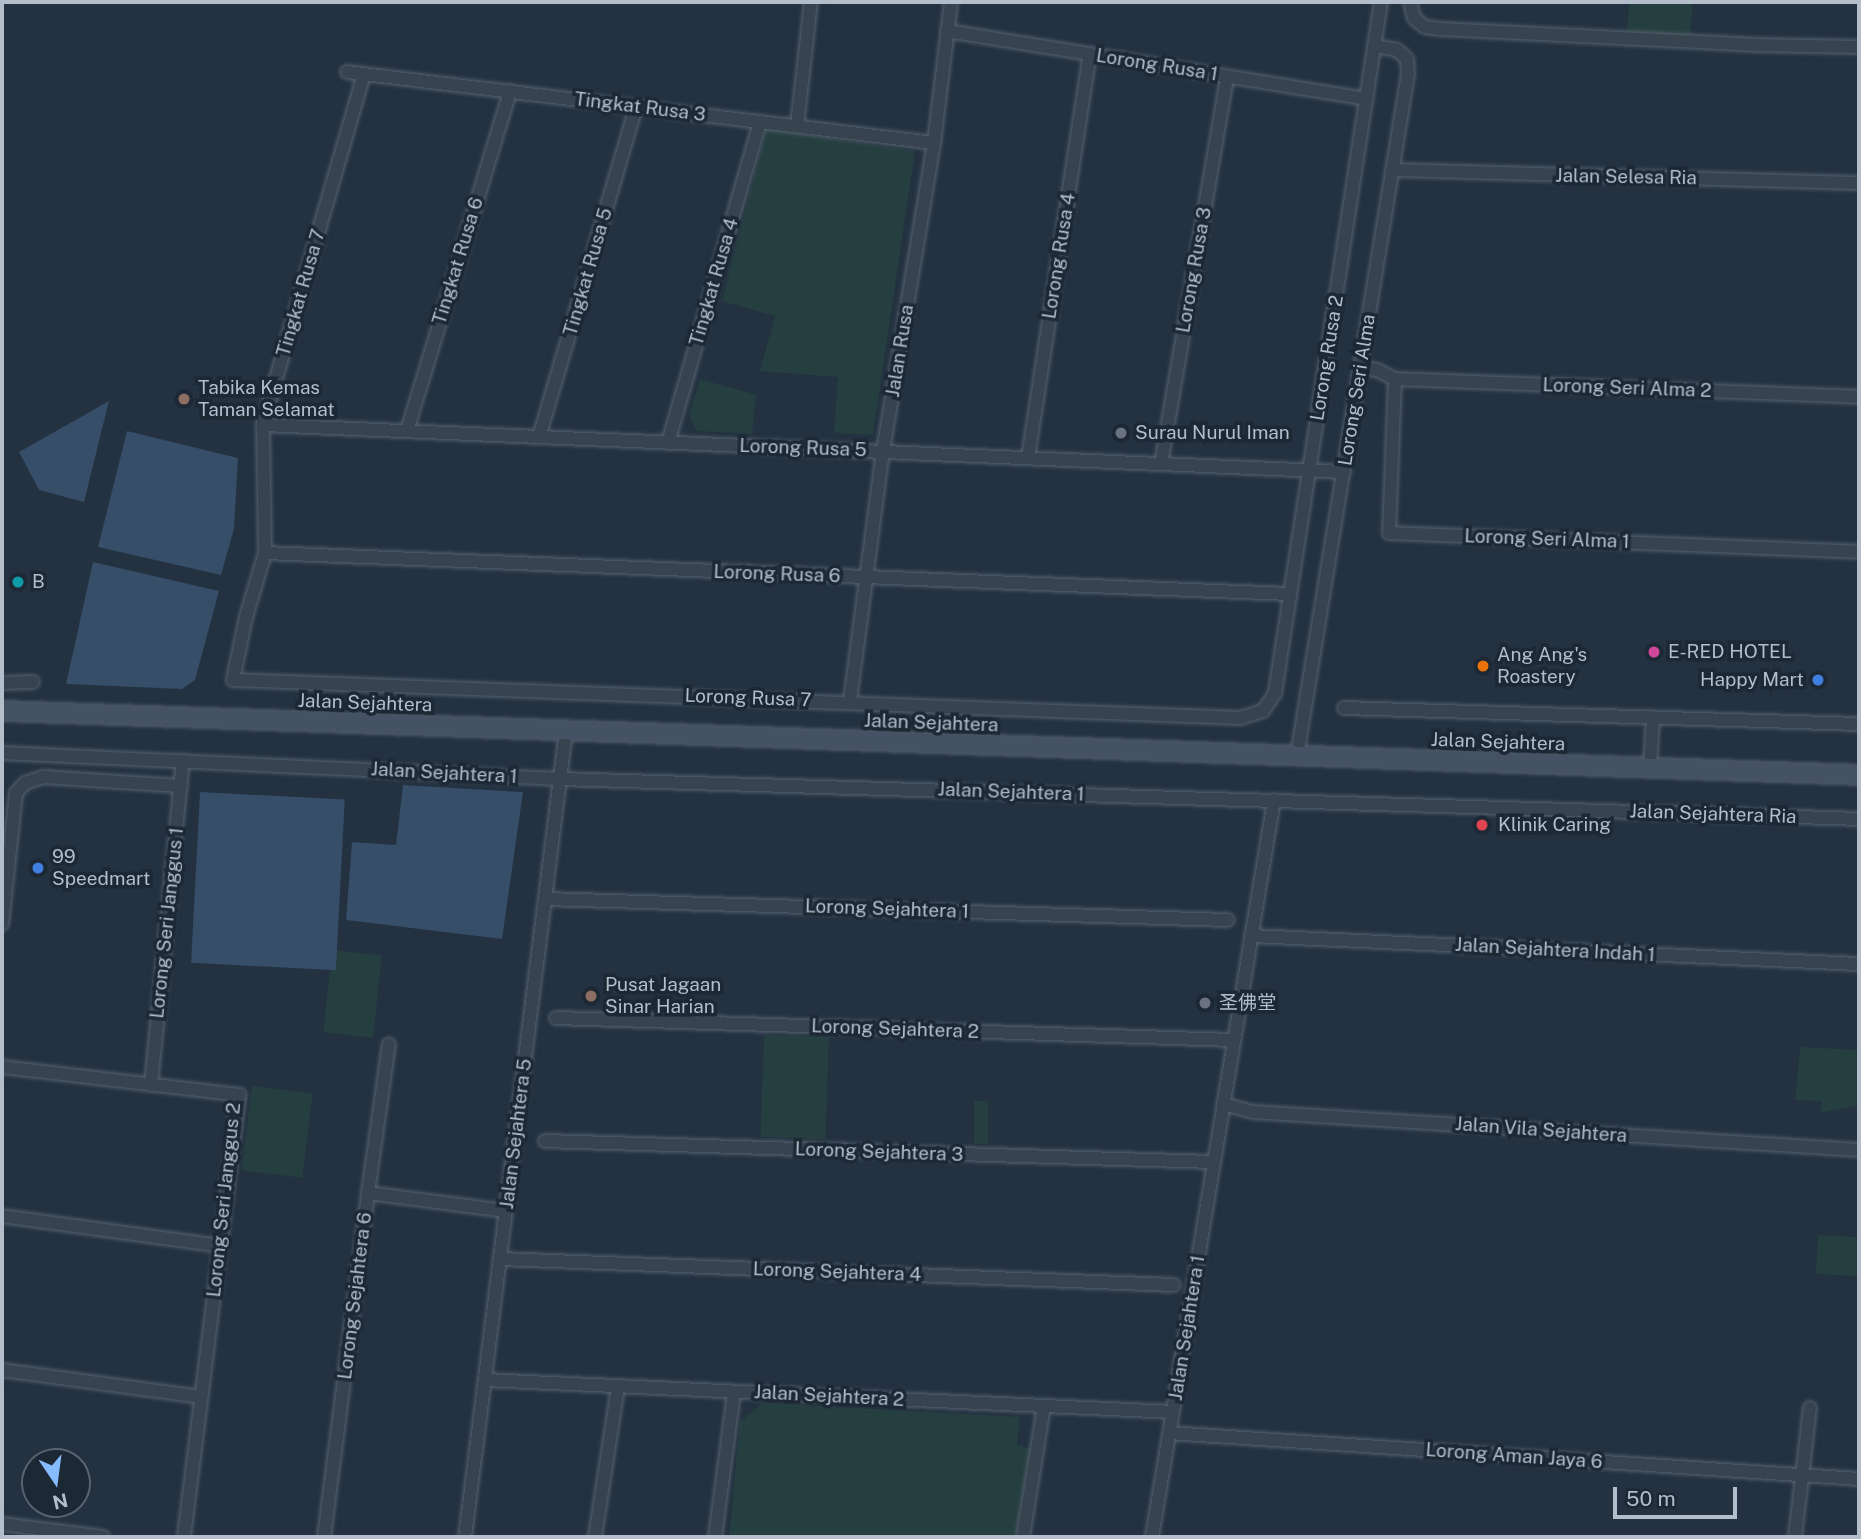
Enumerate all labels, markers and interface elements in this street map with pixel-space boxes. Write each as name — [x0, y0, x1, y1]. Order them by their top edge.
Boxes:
street label: Lorong Rusa 1 — [1094, 44, 1220, 86]
street label: Tingkat Rusa 3 — [573, 88, 707, 126]
street label: Jalan Selesa Ria — [1555, 164, 1697, 190]
street label: Lorong Rusa 4 — [1038, 191, 1080, 321]
street label: Tingkat Rusa 6 — [428, 195, 488, 327]
street label: Tingkat Rusa 5 — [559, 205, 617, 339]
street label: Lorong Rusa 3 — [1172, 205, 1216, 335]
street label: Tingkat Rusa 4 — [685, 215, 743, 349]
street label: Tingkat Rusa 7 — [272, 227, 330, 359]
street label: Lorong Rusa 2 — [1306, 294, 1348, 422]
street label: Jalan Rusa — [881, 303, 919, 399]
street label: Lorong Seri Alma — [1334, 313, 1380, 467]
street label: Lorong Seri Alma 2 — [1542, 374, 1712, 402]
place label: Tabika Kemas Taman Selamat — [198, 377, 335, 421]
marker: Tabika Kemas Taman Selamat — [176, 391, 192, 407]
place label: Surau Nurul Iman — [1135, 422, 1290, 444]
marker: Surau Nurul Iman — [1113, 425, 1129, 441]
street label: Lorong Rusa 5 — [739, 434, 867, 462]
street label: Lorong Seri Alma 1 — [1464, 525, 1630, 553]
street label: Lorong Rusa 6 — [713, 560, 841, 588]
place label: B — [32, 571, 45, 593]
marker: B — [10, 574, 26, 590]
place label: E-RED HOTEL — [1668, 641, 1792, 663]
place label: Ang Ang's Roastery — [1497, 644, 1587, 688]
marker: E-RED HOTEL — [1646, 644, 1662, 660]
marker: Ang Ang's Roastery — [1475, 658, 1491, 674]
place label: Happy Mart — [1700, 669, 1804, 691]
marker: Happy Mart — [1810, 672, 1826, 688]
street label: Lorong Rusa 7 — [684, 684, 812, 712]
street label: Jalan Sejahtera — [297, 689, 433, 717]
street label: Jalan Sejahtera — [863, 709, 999, 737]
street label: Jalan Sejahtera — [1430, 728, 1566, 756]
street label: Jalan Sejahtera 1 — [370, 758, 518, 788]
street label: Jalan Sejahtera 1 — [937, 778, 1085, 806]
street label: Jalan Sejahtera Ria — [1629, 800, 1797, 828]
place label: Klinik Caring — [1498, 814, 1611, 836]
marker: Klinik Caring — [1472, 815, 1492, 835]
street label: Lorong Seri Janggus 1 — [146, 826, 188, 1020]
place label: 99 Speedmart — [52, 846, 150, 890]
marker: 99 Speedmart — [30, 860, 46, 876]
street label: Lorong Sejahtera 1 — [805, 895, 969, 923]
street label: Jalan Sejahtera Indah 1 — [1454, 933, 1656, 967]
place label: Pusat Jagaan Sinar Harian — [605, 974, 721, 1018]
marker: Pusat Jagaan Sinar Harian — [583, 988, 599, 1004]
place label: 圣佛堂 — [1219, 992, 1276, 1014]
marker: 圣佛堂 — [1197, 995, 1213, 1011]
street label: Lorong Sejahtera 2 — [811, 1015, 979, 1043]
street label: Jalan Sejahtera 5 — [495, 1057, 537, 1211]
street label: Lorong Seri Janggus 2 — [202, 1102, 246, 1298]
street label: Jalan Vila Sejahtera — [1454, 1113, 1628, 1147]
street label: Lorong Sejahtera 3 — [794, 1138, 964, 1166]
street label: Lorong Sejahtera 6 — [333, 1211, 377, 1381]
street label: Jalan Sejahtera 1 — [1164, 1254, 1210, 1402]
street label: Lorong Sejahtera 4 — [752, 1258, 922, 1286]
street label: Jalan Sejahtera 2 — [753, 1381, 905, 1411]
street label: Lorong Aman Jaya 6 — [1425, 1438, 1603, 1474]
north arrow — [21, 1448, 91, 1518]
scale bar — [1616, 1472, 1740, 1516]
text: 50 m — [1626, 1486, 1676, 1511]
text: N — [51, 1489, 70, 1514]

